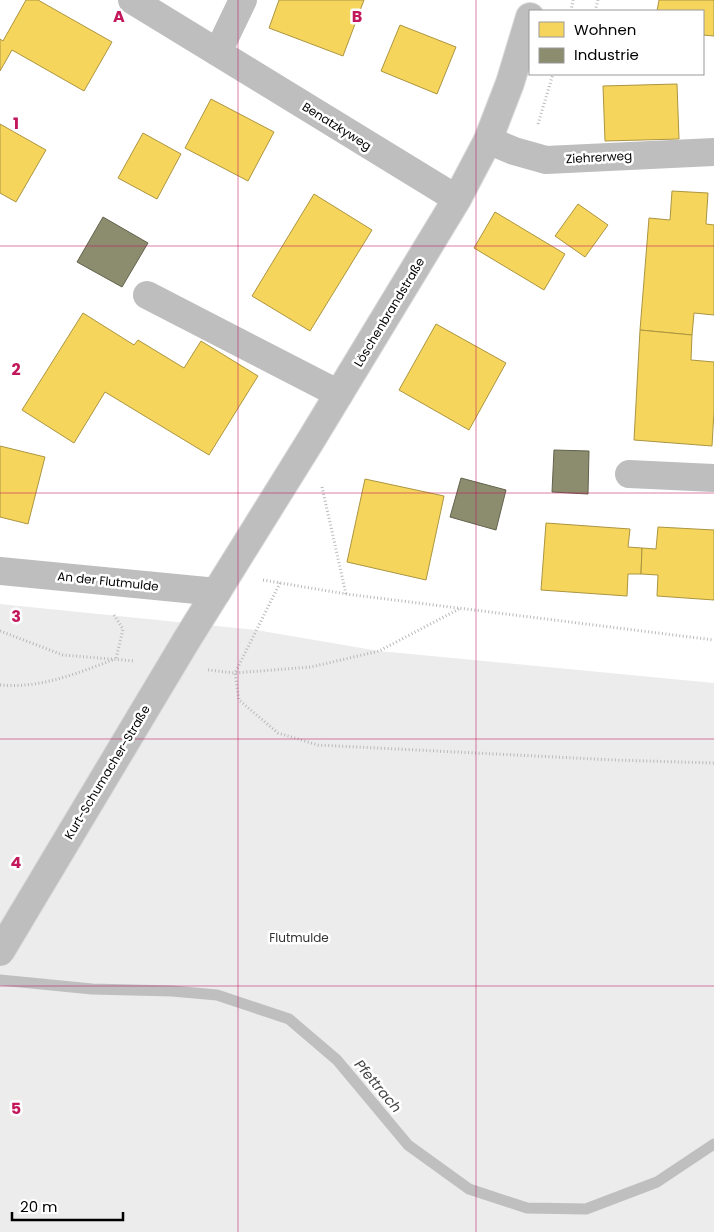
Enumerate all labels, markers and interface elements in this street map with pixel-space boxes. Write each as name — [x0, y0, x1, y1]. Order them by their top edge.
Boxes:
text: A — [113, 5, 125, 28]
text: B — [352, 5, 362, 28]
legend — [529, 10, 704, 75]
text: Wohnen — [574, 19, 636, 40]
text: Industrie — [574, 44, 639, 65]
street label: Benatzkyweg — [299, 98, 375, 154]
text: 1 — [13, 112, 19, 135]
street label: Ziehrerweg — [565, 147, 633, 167]
street label: Löschenbrandstraße — [350, 254, 428, 370]
text: 2 — [11, 358, 21, 381]
street label: An der Flutmulde — [56, 567, 160, 595]
text: 3 — [11, 605, 21, 628]
street label: Kurt-Schumacher-Straße — [60, 702, 154, 842]
text: 4 — [11, 851, 22, 874]
park label: Flutmulde — [269, 929, 329, 946]
water label: Pfettrach — [350, 1055, 406, 1117]
text: 5 — [11, 1097, 21, 1120]
scale bar — [12, 1190, 124, 1222]
text: 20 m — [20, 1196, 58, 1217]

